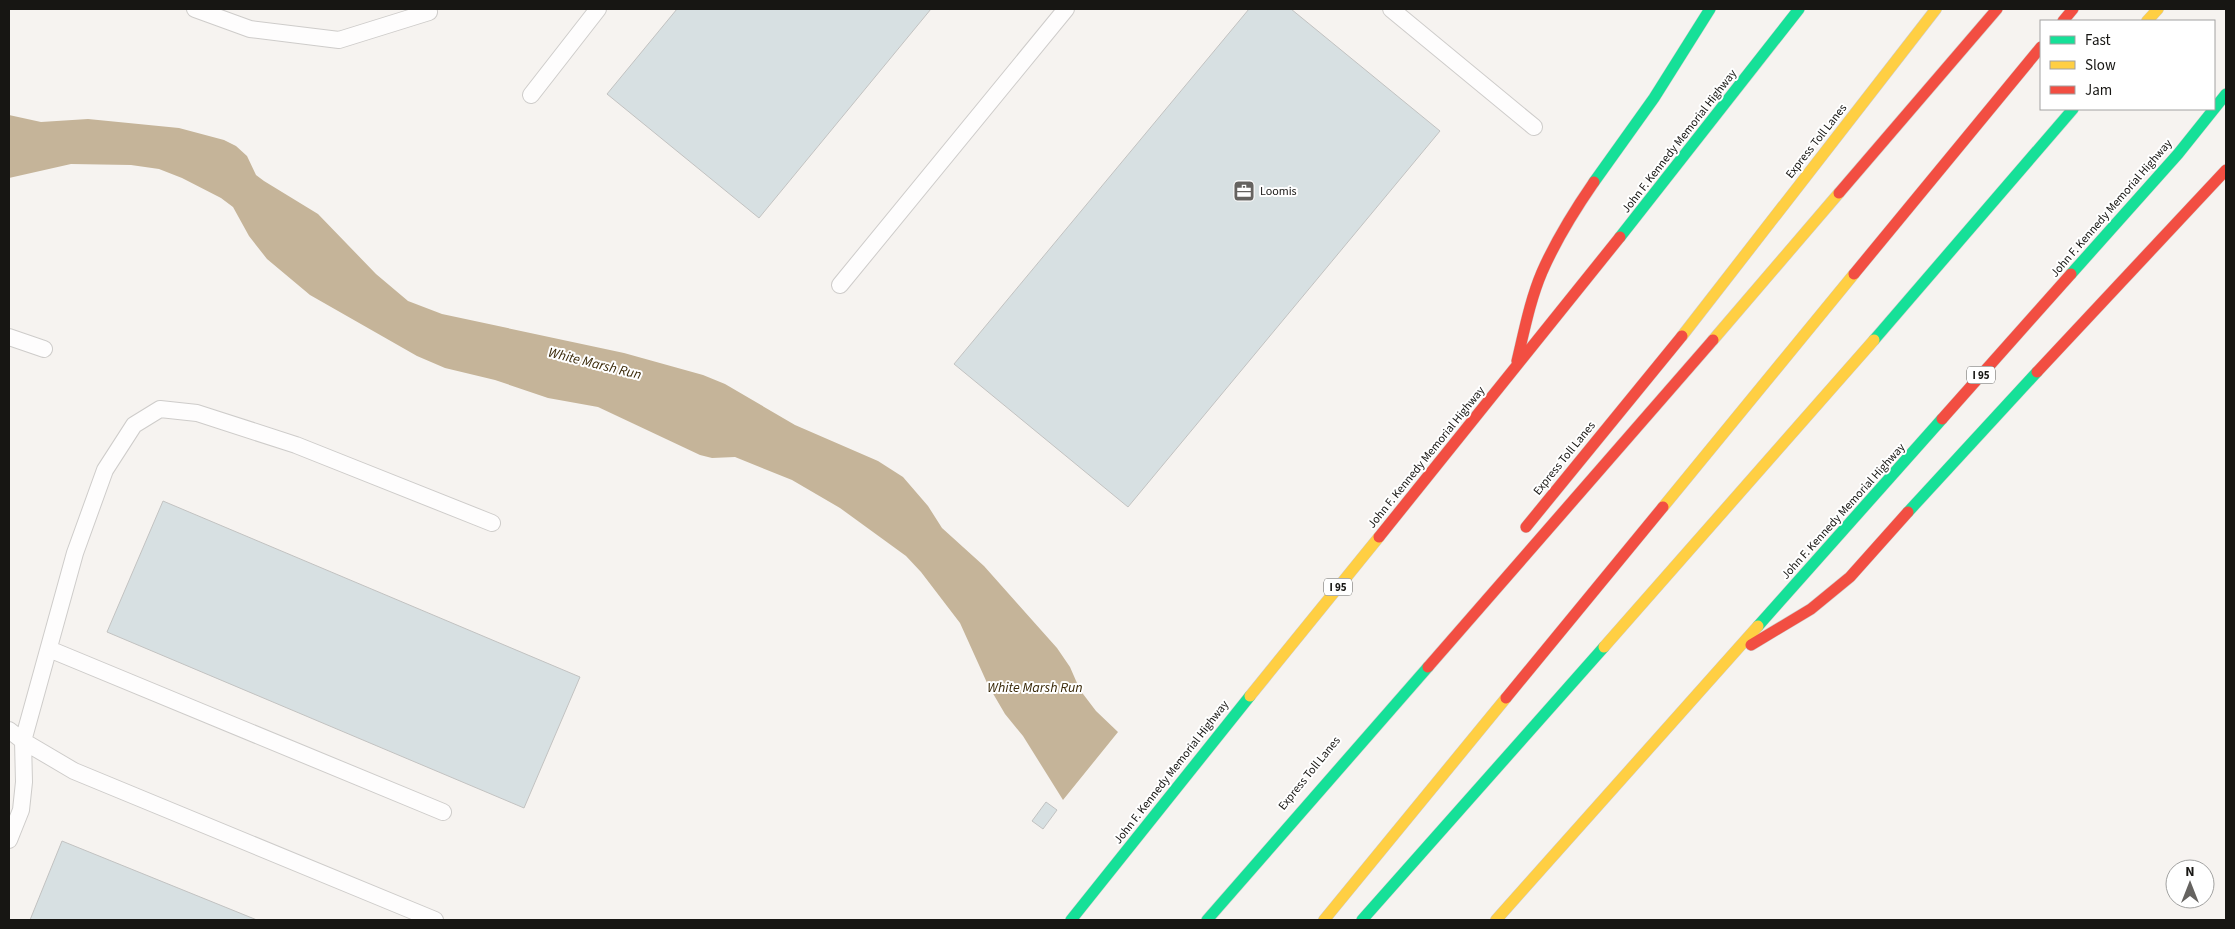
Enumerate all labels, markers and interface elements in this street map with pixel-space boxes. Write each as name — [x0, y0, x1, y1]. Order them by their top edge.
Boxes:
legend — [2040, 20, 2215, 110]
text: Fast — [2085, 30, 2111, 51]
text: Slow — [2085, 55, 2116, 76]
street label: John F. Kennedy Memorial Highway — [1618, 66, 1741, 217]
text: Jam — [2085, 80, 2112, 101]
street label: Express Toll Lanes — [1782, 100, 1851, 182]
street label: John F. Kennedy Memorial Highway — [2047, 135, 2176, 281]
office icon: Loomis — [1232, 179, 1256, 203]
place label: Loomis — [1260, 183, 1297, 200]
water label: White Marsh Run — [546, 343, 643, 385]
road number: I 95 — [1967, 366, 1995, 384]
street label: John F. Kennedy Memorial Highway — [1364, 382, 1489, 532]
street label: Express Toll Lanes — [1529, 418, 1599, 499]
street label: John F. Kennedy Memorial Highway — [1777, 439, 1910, 583]
road number: I 95 — [1324, 578, 1352, 596]
water label: White Marsh Run — [987, 678, 1083, 698]
street label: John F. Kennedy Memorial Highway — [1110, 697, 1233, 848]
street label: Express Toll Lanes — [1274, 733, 1344, 814]
north arrow — [2165, 859, 2215, 909]
text: N — [2185, 862, 2195, 882]

